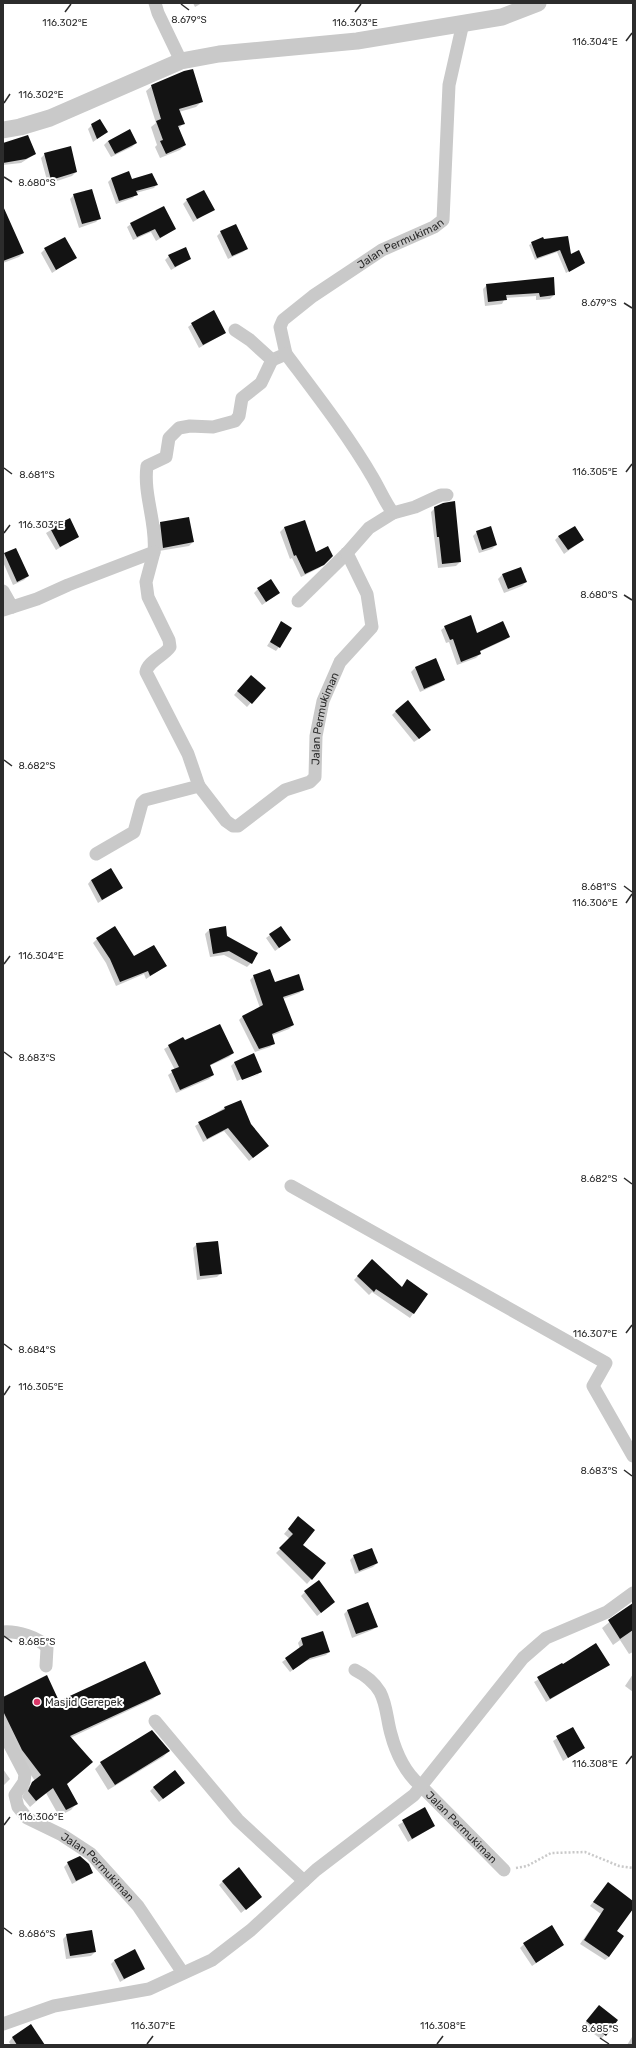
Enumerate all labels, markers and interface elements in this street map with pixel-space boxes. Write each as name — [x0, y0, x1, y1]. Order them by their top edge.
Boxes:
text: 8.679°S — [171, 14, 207, 26]
text: 116.302°E — [42, 17, 88, 29]
text: 116.303°E — [332, 17, 378, 29]
text: 116.304°E — [572, 36, 618, 48]
text: 116.302°E — [18, 89, 64, 101]
text: 8.680°S — [18, 177, 56, 189]
street label: Jalan Permukiman — [355, 215, 446, 271]
text: 8.679°S — [581, 297, 617, 309]
text: 116.305°E — [572, 466, 618, 478]
text: 8.681°S — [19, 469, 55, 481]
text: 116.303°E — [18, 519, 64, 531]
text: 8.680°S — [580, 589, 618, 601]
street label: Jalan Permukiman — [309, 670, 341, 765]
text: 8.682°S — [18, 760, 56, 772]
text: 8.681°S — [581, 881, 617, 893]
text: 116.306°E — [572, 897, 618, 909]
text: 116.304°E — [18, 950, 64, 962]
text: 8.683°S — [18, 1052, 56, 1064]
text: 8.682°S — [580, 1173, 618, 1185]
text: 116.307°E — [573, 1328, 617, 1340]
text: 8.684°S — [18, 1344, 56, 1356]
text: 116.305°E — [18, 1381, 64, 1393]
text: 8.683°S — [580, 1465, 618, 1477]
text: 8.685°S — [18, 1636, 56, 1648]
place label: Masjid Gerepek — [45, 1696, 123, 1709]
marker: Masjid Gerepek — [32, 1697, 42, 1707]
text: 116.308°E — [572, 1758, 618, 1770]
street label: Jalan Permukiman — [423, 1788, 500, 1866]
text: 116.306°E — [18, 1811, 64, 1823]
street label: Jalan Permukiman — [59, 1830, 137, 1904]
text: 8.686°S — [18, 1928, 56, 1940]
text: 116.307°E — [131, 2020, 175, 2032]
text: 116.308°E — [420, 2020, 466, 2032]
text: 8.685°S — [581, 2023, 619, 2035]

